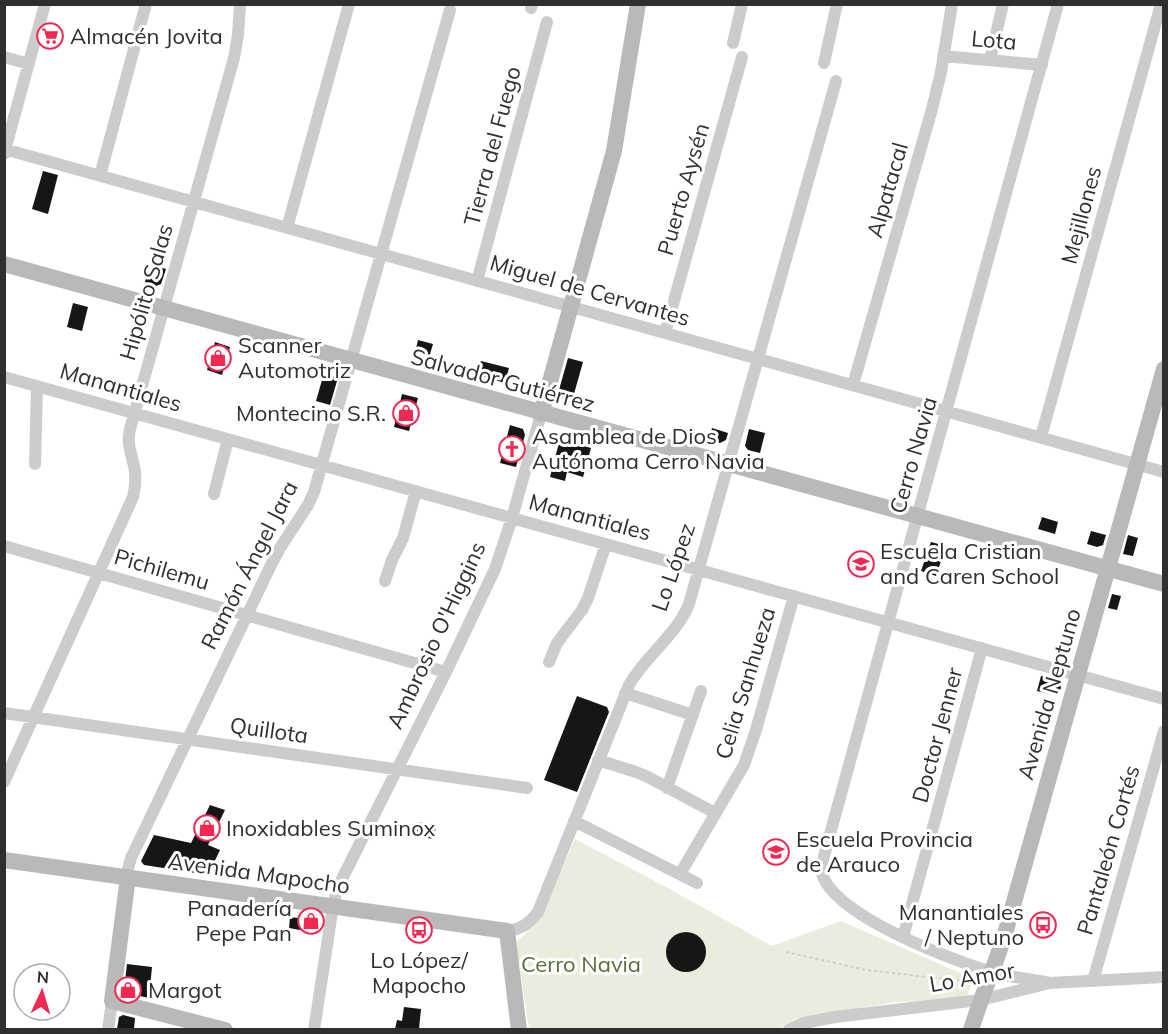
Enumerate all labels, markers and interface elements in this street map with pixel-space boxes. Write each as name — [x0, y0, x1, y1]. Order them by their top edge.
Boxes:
supermarket icon: Almacén Jovita — [35, 21, 65, 51]
place label: Almacén Jovita — [70, 22, 223, 50]
street label: Lota — [970, 24, 1018, 56]
street label: Tierra del Fuego — [457, 63, 527, 229]
street label: Puerto Aysén — [651, 120, 715, 258]
street label: Alpatacal — [860, 139, 914, 241]
street label: Mejillones — [1055, 163, 1107, 267]
street label: Hipólito Salas — [113, 221, 179, 363]
street label: Miguel de Cervantes — [487, 248, 693, 332]
place label: Scanner Automotriz — [238, 331, 351, 384]
street label: Salvador Gutiérrez — [408, 342, 598, 418]
shop icon: Scanner Automotriz — [203, 343, 233, 373]
street label: Manantiales — [57, 356, 185, 418]
street label: Cerro Navia — [883, 393, 943, 517]
shop icon: Montecino S.R. — [391, 398, 421, 428]
place label: Montecino S.R. — [236, 399, 386, 427]
place label: Asamblea de Dios Autónoma Cerro Navia — [532, 422, 765, 475]
church icon: Asamblea de Dios Autónoma Cerro Navia — [497, 434, 527, 464]
street label: Ramón Ángel Jara — [194, 476, 304, 654]
street label: Manantiales — [526, 487, 654, 547]
street label: Lo López — [645, 519, 701, 615]
street label: Ambrosio O'Higgins — [380, 537, 492, 733]
place label: Escuela Cristian and Caren School — [880, 537, 1059, 590]
street label: Pichilemu — [111, 542, 213, 596]
school or university icon: Escuela Cristian and Caren School — [846, 549, 876, 579]
street label: Celia Sanhueza — [709, 604, 781, 762]
street label: Avenida Neptuno — [1011, 605, 1087, 783]
street label: Doctor Jenner — [906, 664, 968, 806]
street label: Quillota — [228, 711, 310, 749]
street label: Pantaleón Cortés — [1070, 762, 1146, 938]
shop icon: Inoxidables Suminox — [192, 813, 222, 843]
place label: Inoxidables Suminox — [226, 814, 436, 842]
place label: Escuela Provincia de Arauco — [796, 825, 973, 878]
school or university icon: Escuela Provincia de Arauco — [761, 837, 791, 867]
street label: Avenida Mapocho — [166, 846, 352, 900]
place label: Panadería Pepe Pan — [187, 894, 292, 947]
place label: Manantiales / Neptuno — [899, 898, 1024, 951]
shop icon: Panadería Pepe Pan — [296, 906, 326, 936]
bus stop icon: Manantiales / Neptuno — [1028, 910, 1058, 940]
bus stop icon: Lo López/ Mapocho — [404, 915, 434, 945]
place label: Lo López/ Mapocho — [370, 946, 468, 999]
park label: Cerro Navia — [521, 950, 641, 978]
street label: Lo Amor — [927, 956, 1017, 998]
north arrow — [12, 962, 72, 1022]
text: N — [36, 967, 50, 987]
shop icon: Margot — [113, 975, 143, 1005]
place label: Margot — [148, 976, 222, 1004]

